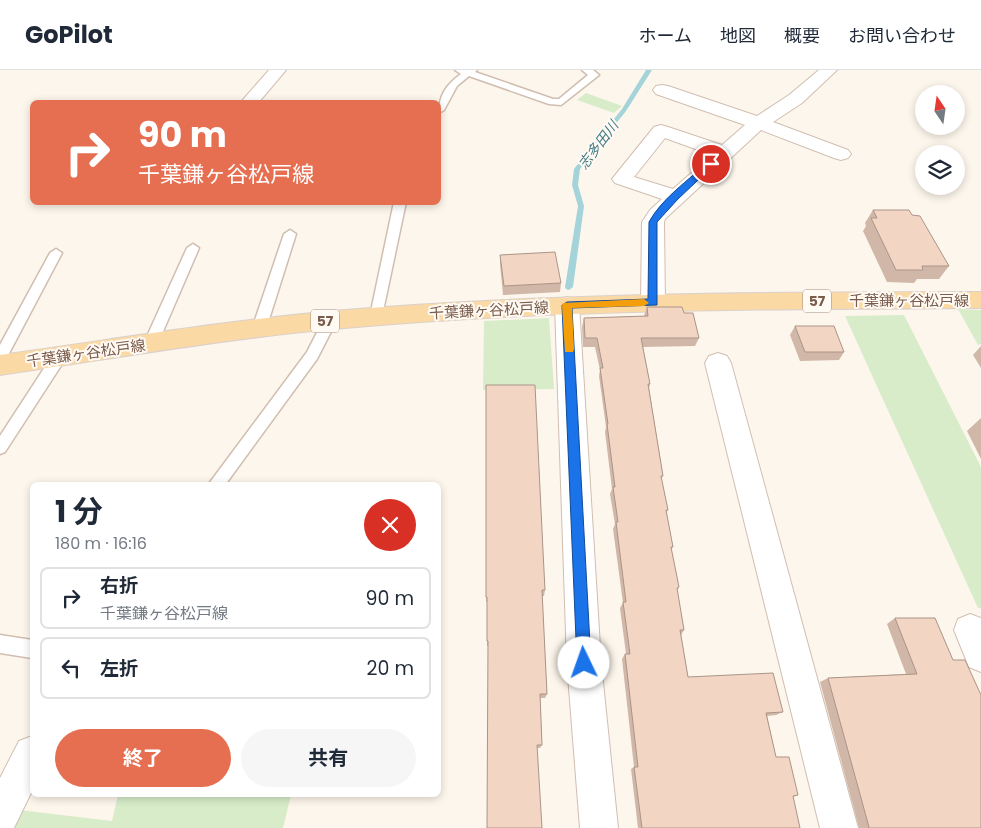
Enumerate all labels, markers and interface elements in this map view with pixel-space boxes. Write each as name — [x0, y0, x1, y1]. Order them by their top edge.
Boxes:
text: GoPilot — [25, 18, 113, 51]
text: ホーム — [639, 23, 692, 48]
text: 地図 — [720, 23, 756, 48]
text: 概要 — [784, 23, 820, 48]
text: お問い合わせ — [848, 23, 956, 48]
north arrow — [915, 85, 965, 135]
map controls — [915, 85, 965, 195]
text: 90 m — [138, 110, 227, 159]
water label: 志多田川 — [573, 115, 624, 173]
icon: right — [55, 120, 120, 185]
pin — [690, 143, 732, 185]
button: layers — [915, 145, 965, 195]
icon: arrive — [697, 150, 725, 178]
text: 千葉鎌ヶ谷松戸線 — [138, 159, 314, 190]
road number: 57 — [803, 290, 831, 312]
street label: 千葉鎌ヶ谷松戸線 — [849, 290, 969, 311]
street label: 千葉鎌ヶ谷松戸線 — [429, 296, 549, 324]
road number: 57 — [311, 310, 339, 332]
street label: 千葉鎌ヶ谷松戸線 — [25, 334, 147, 372]
text: 1 分 — [55, 490, 103, 533]
button: close — [364, 499, 416, 551]
text: 180 m · 16:16 — [55, 532, 147, 555]
text: 右折 — [100, 572, 138, 599]
icon: right — [57, 584, 85, 612]
text: 90 m — [365, 585, 414, 612]
text: 千葉鎌ヶ谷松戸線 — [100, 602, 228, 625]
position arrow — [557, 636, 609, 688]
icon: left — [57, 654, 85, 682]
text: 左折 — [100, 655, 138, 682]
text: 20 m — [366, 655, 414, 682]
button: 終了 — [55, 729, 231, 787]
button: 共有 — [241, 729, 416, 787]

